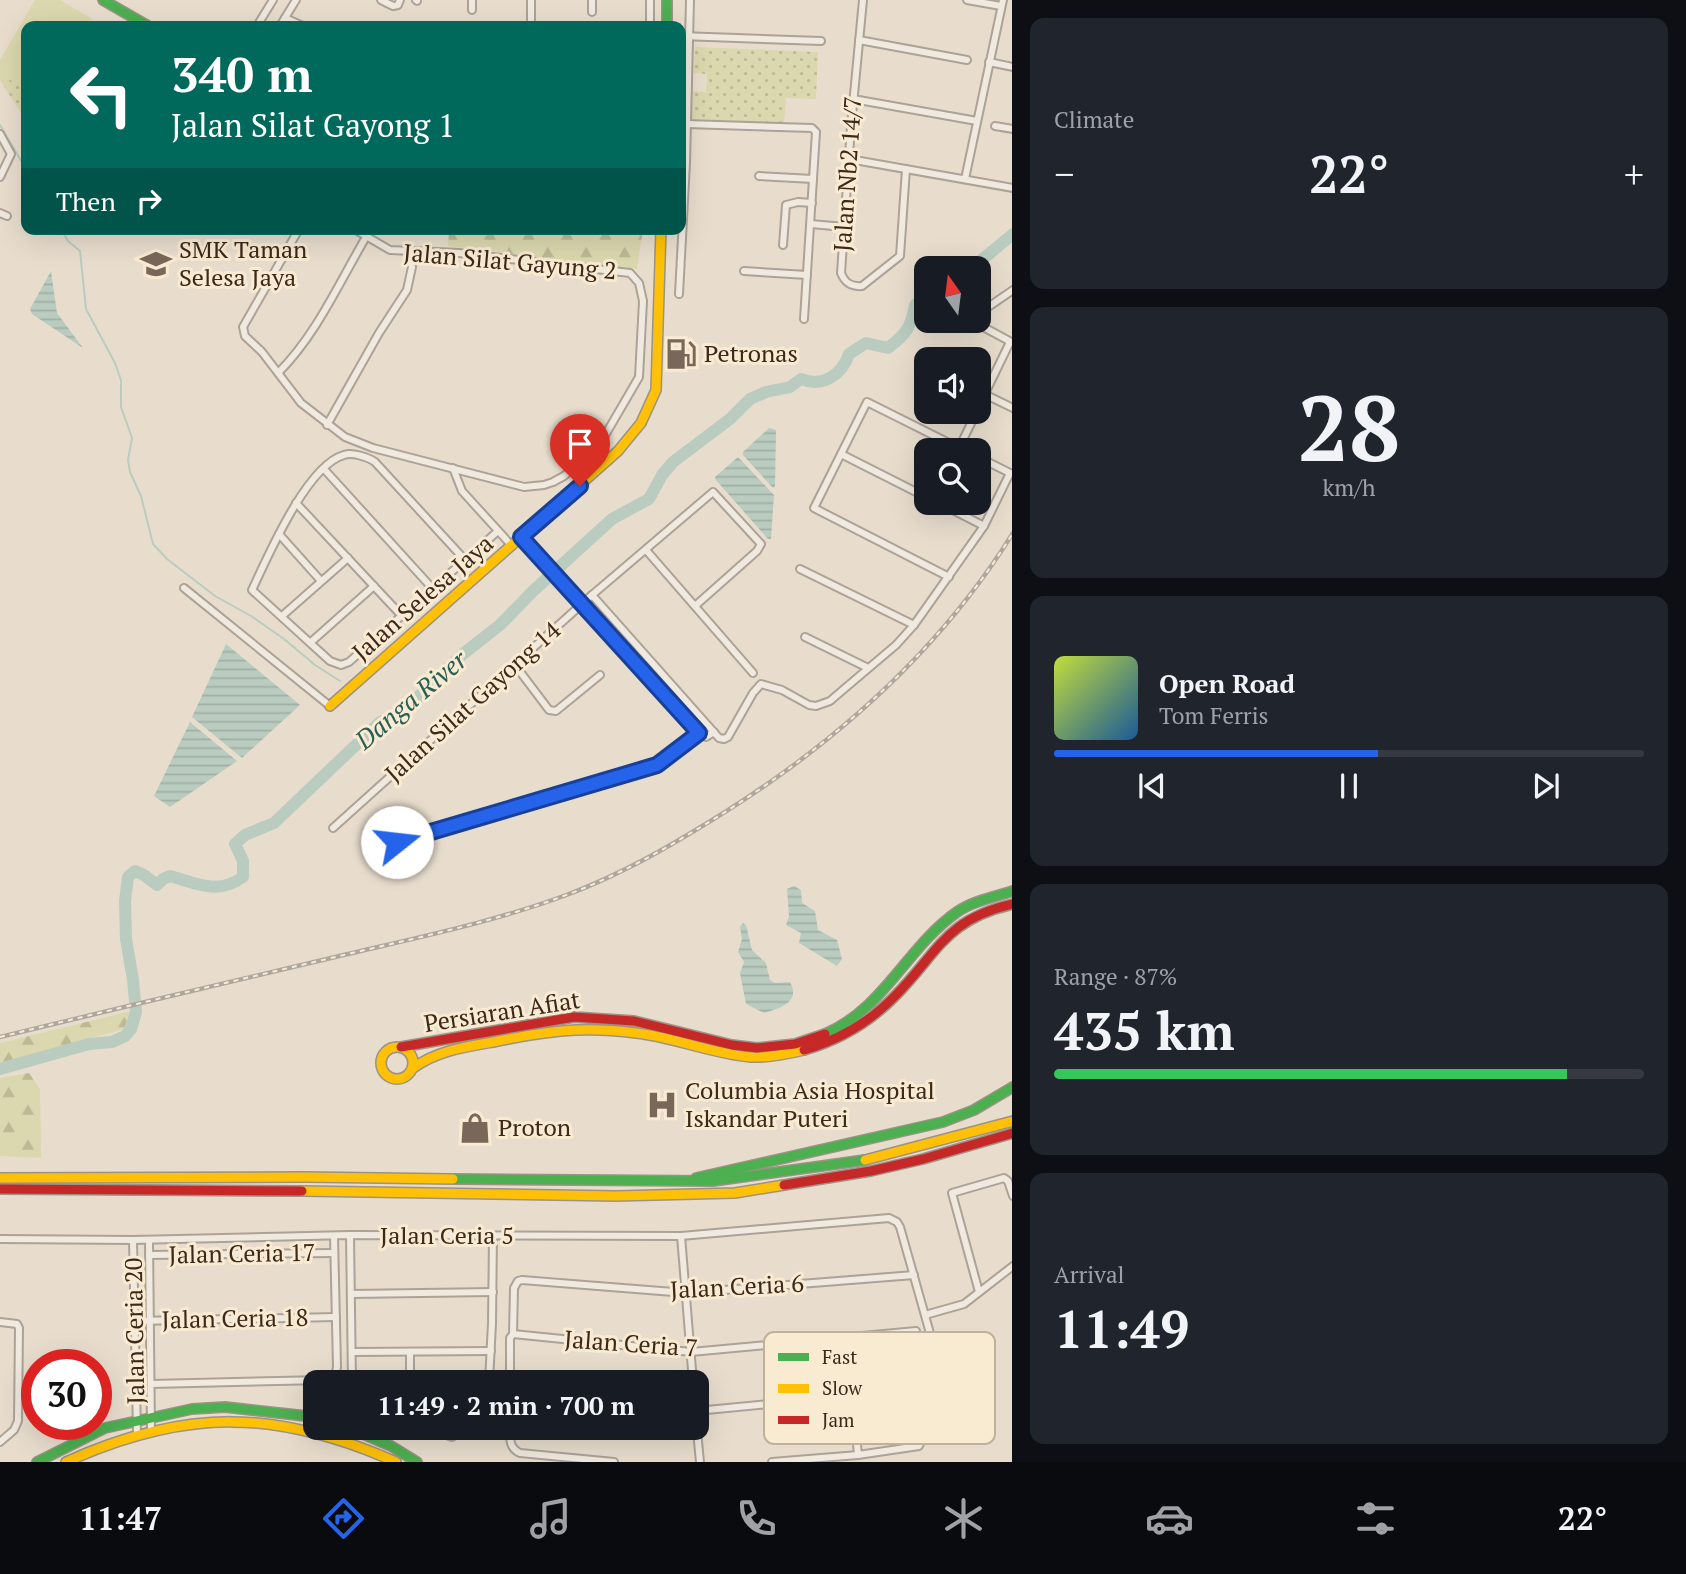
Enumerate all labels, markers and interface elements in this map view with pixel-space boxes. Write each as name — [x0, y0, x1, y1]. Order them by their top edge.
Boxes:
text: 340 m — [171, 41, 313, 106]
icon: left — [56, 49, 147, 140]
street label: Jalan Nb2 14/7 — [826, 95, 868, 253]
text: Jalan Silat Gayong 1 — [171, 104, 455, 146]
text: Climate — [1054, 104, 1134, 135]
text: 22° — [1309, 139, 1389, 208]
text: − — [1054, 149, 1074, 199]
text: + — [1624, 149, 1644, 199]
icon: right — [130, 182, 168, 220]
text: Then — [56, 184, 116, 218]
place label: SMK Taman Selesa Jaya — [179, 233, 307, 293]
street label: Jalan Silat Gayung 2 — [402, 236, 618, 286]
school or university icon: SMK Taman Selesa Jaya — [139, 247, 173, 281]
north arrow — [914, 256, 990, 332]
map controls — [914, 256, 991, 515]
fuel station icon: Petronas — [664, 337, 698, 371]
place label: Petronas — [704, 337, 798, 369]
button: sound — [914, 347, 991, 424]
text: 28 — [1298, 366, 1400, 487]
pin — [550, 414, 610, 486]
icon: arrive — [561, 425, 599, 463]
button: search — [914, 438, 991, 515]
text: km/h — [1322, 472, 1376, 503]
street label: Jalan Selesa Jaya — [345, 527, 500, 667]
street label: Jalan Silat Gayong 14 — [378, 614, 567, 789]
water label: Danga River — [347, 642, 474, 757]
text: Open Road — [1159, 666, 1295, 700]
text: Tom Ferris — [1159, 700, 1269, 731]
icon: previous — [1133, 767, 1171, 805]
icon: pause — [1330, 767, 1368, 805]
icon: next — [1527, 767, 1565, 805]
position arrow — [360, 805, 434, 879]
text: Range · 87% — [1054, 961, 1177, 992]
street label: Persiaran Afiat — [422, 983, 582, 1039]
text: 435 km — [1054, 996, 1235, 1065]
place label: Columbia Asia Hospital Iskandar Puteri — [685, 1074, 935, 1134]
hospital icon: Columbia Asia Hospital Iskandar Puteri — [645, 1088, 679, 1122]
shop icon: Proton — [458, 1111, 492, 1145]
place label: Proton — [498, 1111, 571, 1143]
street label: Jalan Ceria 5 — [380, 1219, 514, 1251]
street label: Jalan Ceria 17 — [168, 1236, 316, 1270]
street label: Jalan Ceria 20 — [117, 1257, 151, 1405]
text: Arrival — [1054, 1259, 1125, 1290]
street label: Jalan Ceria 6 — [669, 1267, 805, 1305]
text: 11:49 — [1054, 1294, 1189, 1363]
street label: Jalan Ceria 18 — [161, 1301, 309, 1335]
street label: Jalan Ceria 7 — [563, 1322, 699, 1364]
legend — [764, 1332, 995, 1444]
text: Fast — [822, 1344, 857, 1369]
speed limit sign: 30 — [21, 1349, 112, 1440]
text: Slow — [822, 1375, 863, 1400]
text: 11:49 · 2 min · 700 m — [377, 1388, 635, 1422]
text: Jam — [822, 1407, 855, 1432]
icon: directions — [319, 1494, 368, 1543]
icon: music — [526, 1494, 575, 1543]
icon: phone — [732, 1494, 781, 1543]
icon: climate — [939, 1494, 988, 1543]
icon: car — [1145, 1494, 1194, 1543]
icon: filters — [1351, 1494, 1400, 1543]
text: 11:47 — [79, 1497, 162, 1539]
text: 22° — [1558, 1497, 1607, 1539]

